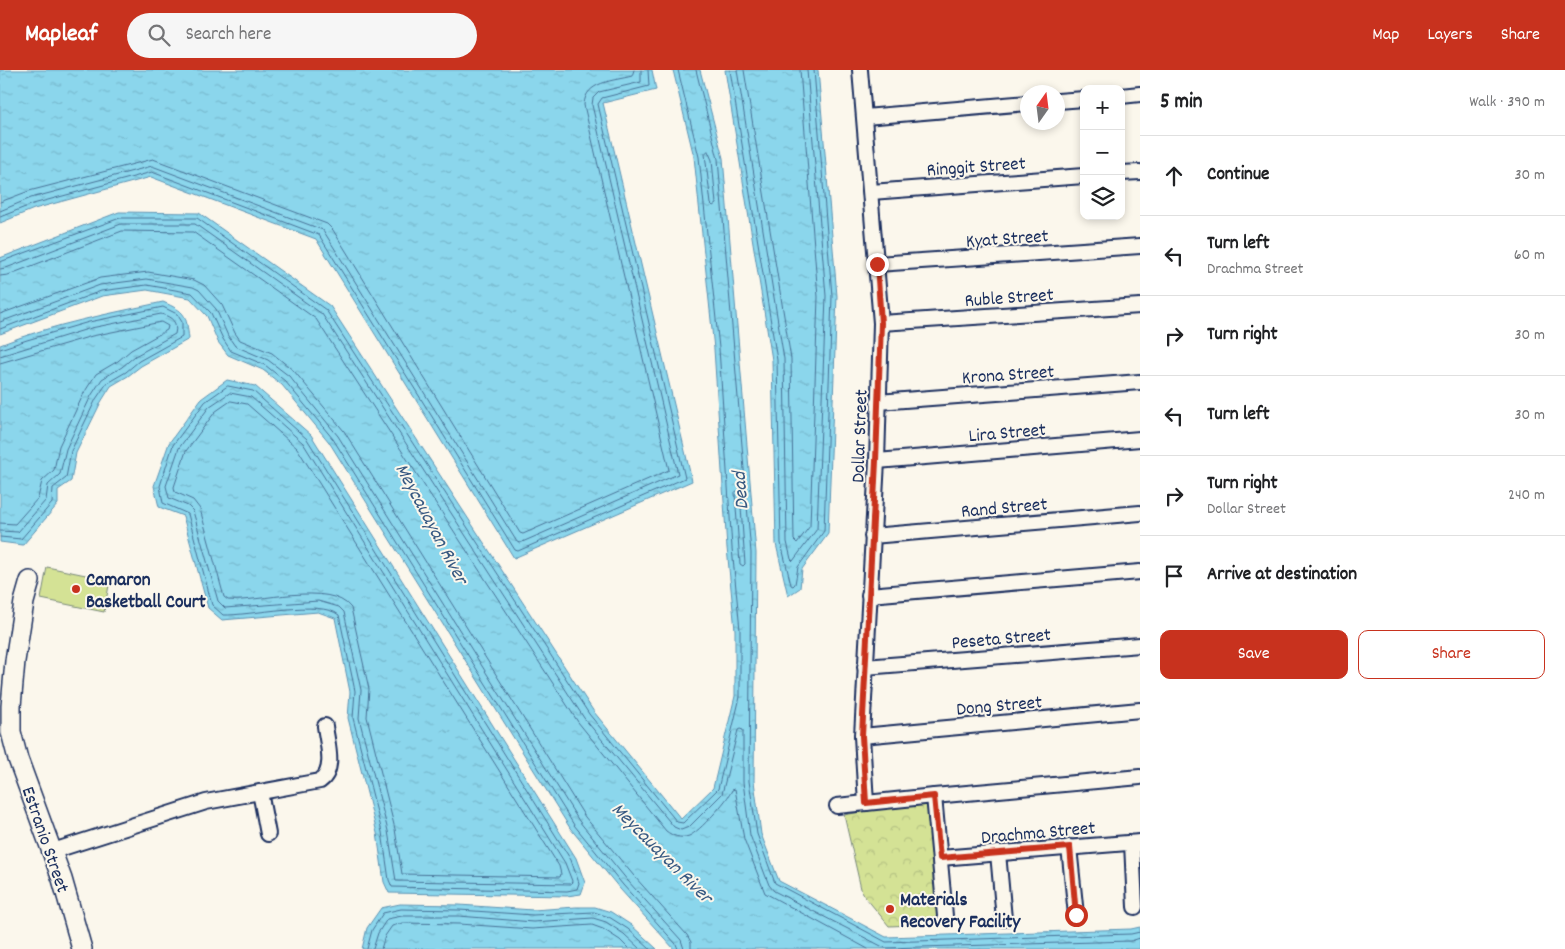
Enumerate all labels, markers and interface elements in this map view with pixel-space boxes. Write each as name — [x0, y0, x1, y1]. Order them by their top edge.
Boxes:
search box — [127, 13, 477, 58]
text: Mapleaf — [25, 18, 97, 52]
icon: search — [145, 21, 173, 49]
text: Search here — [185, 22, 271, 49]
text: Map — [1372, 23, 1399, 48]
text: Layers — [1427, 23, 1473, 48]
text: Share — [1501, 23, 1540, 48]
north arrow — [1020, 85, 1065, 130]
map controls — [1080, 85, 1125, 220]
button: + — [1080, 85, 1125, 130]
text: 5 min — [1160, 88, 1203, 118]
text: Walk · 390 m — [1469, 91, 1545, 114]
button: − — [1080, 130, 1125, 175]
street label: Ringgit Street — [926, 152, 1027, 185]
icon: ahead — [1160, 162, 1188, 190]
text: Continue — [1207, 162, 1269, 189]
text: 30 m — [1515, 164, 1545, 187]
button: layers — [1080, 175, 1125, 220]
street label: Kyat Street — [965, 224, 1050, 257]
text: Turn left — [1207, 231, 1270, 258]
icon: left — [1160, 242, 1188, 270]
text: 60 m — [1514, 244, 1545, 267]
route end — [866, 253, 889, 276]
text: Drachma Street — [1207, 258, 1304, 281]
street label: Ruble Street — [964, 283, 1055, 316]
icon: right — [1160, 322, 1188, 350]
text: Turn right — [1207, 322, 1278, 349]
text: 30 m — [1515, 324, 1545, 347]
street label: Krona Street — [961, 360, 1055, 393]
street label: Dollar Street — [846, 389, 877, 483]
icon: left — [1160, 402, 1188, 430]
text: Turn left — [1207, 402, 1270, 429]
text: 30 m — [1515, 404, 1545, 427]
street label: Lira Street — [967, 418, 1047, 451]
water label: Meycauayan River — [387, 459, 475, 592]
water label: Dead — [726, 468, 758, 511]
text: Turn right — [1207, 471, 1278, 498]
icon: right — [1160, 482, 1188, 510]
text: 240 m — [1508, 484, 1545, 507]
street label: Rand Street — [960, 492, 1049, 527]
text: Dollar Street — [1207, 498, 1286, 521]
icon: arrive — [1160, 562, 1188, 590]
text: Arrive at destination — [1207, 562, 1357, 589]
place label: Camaron Basketball Court — [86, 568, 206, 617]
marker: Camaron Basketball Court — [70, 583, 82, 595]
street label: Peseta Street — [950, 623, 1052, 658]
button: Save — [1160, 630, 1348, 679]
button: Share — [1358, 630, 1545, 679]
street label: Dong Street — [955, 690, 1043, 725]
street label: Estranio Street — [13, 783, 74, 897]
water label: Meycauayan River — [604, 797, 720, 913]
street label: Drachma Street — [980, 816, 1097, 853]
place label: Materials Recovery Facility — [900, 888, 1022, 937]
marker: Materials Recovery Facility — [884, 903, 896, 915]
route start — [1065, 904, 1088, 927]

